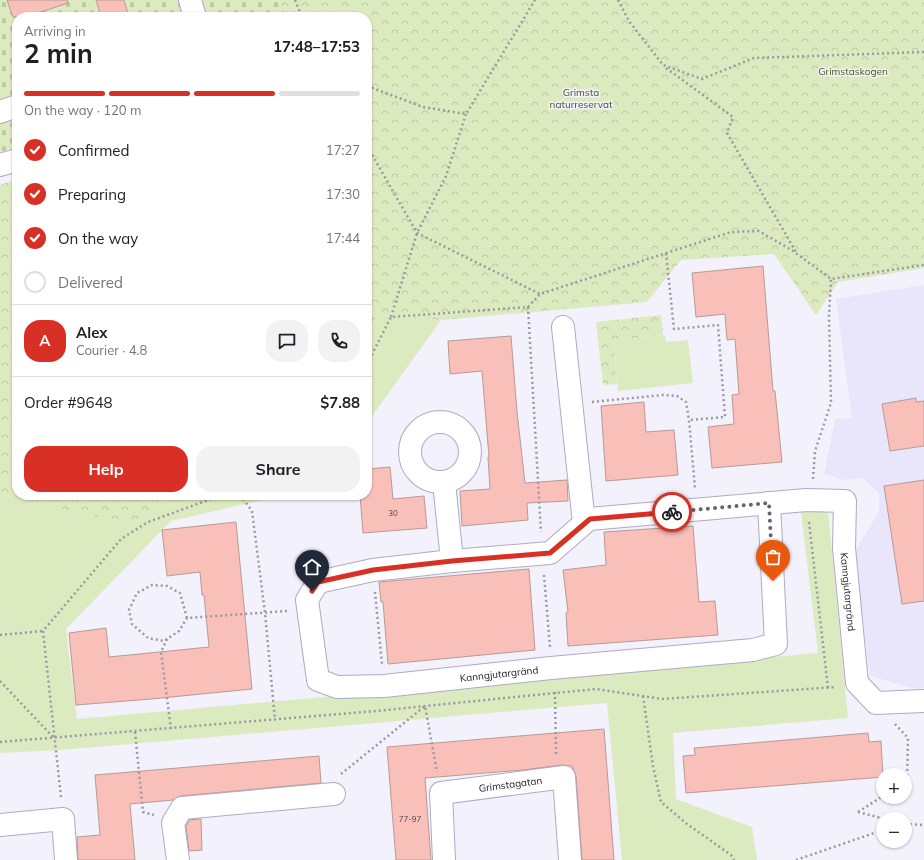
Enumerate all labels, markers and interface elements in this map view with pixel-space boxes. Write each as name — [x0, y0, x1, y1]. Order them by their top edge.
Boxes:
text: Arriving in — [24, 23, 86, 39]
text: 2 min — [24, 37, 93, 70]
text: 17:48–17:53 — [273, 37, 360, 56]
park label: Grimstaskogen — [818, 65, 888, 78]
park label: Grimsta naturreservat — [550, 86, 613, 111]
text: On the way · 120 m — [24, 102, 141, 118]
icon: check — [24, 139, 46, 161]
text: Confirmed — [58, 141, 129, 160]
text: 17:27 — [326, 142, 360, 158]
icon: check — [24, 183, 46, 205]
text: Preparing — [58, 185, 126, 204]
text: 17:30 — [326, 186, 360, 202]
icon: check — [24, 227, 46, 249]
text: On the way — [58, 229, 138, 248]
text: 17:44 — [326, 230, 360, 246]
text: Delivered — [58, 273, 123, 292]
button: chat — [266, 320, 308, 362]
button: phone — [318, 320, 360, 362]
text: Alex — [76, 323, 108, 342]
text: A — [39, 331, 51, 350]
text: Courier · 4.8 — [76, 342, 147, 358]
text: Order #9648 — [24, 393, 112, 412]
text: $7.88 — [320, 393, 360, 412]
button: Help — [24, 446, 188, 492]
button: Share — [196, 446, 360, 492]
courier — [652, 492, 692, 532]
icon: bike — [661, 501, 683, 523]
house number: 30 — [388, 508, 398, 518]
pin — [756, 540, 790, 581]
icon: bag — [762, 546, 784, 568]
pin — [295, 550, 329, 591]
street label: Kanngjutargränd — [837, 552, 858, 632]
icon: home — [301, 556, 323, 578]
street label: Kanngjutargränd — [459, 663, 539, 685]
map controls — [876, 768, 912, 848]
button: + — [876, 768, 912, 804]
street label: Grimstagatan — [478, 774, 543, 795]
button: − — [876, 812, 912, 848]
house number: 77-97 — [399, 814, 422, 824]

